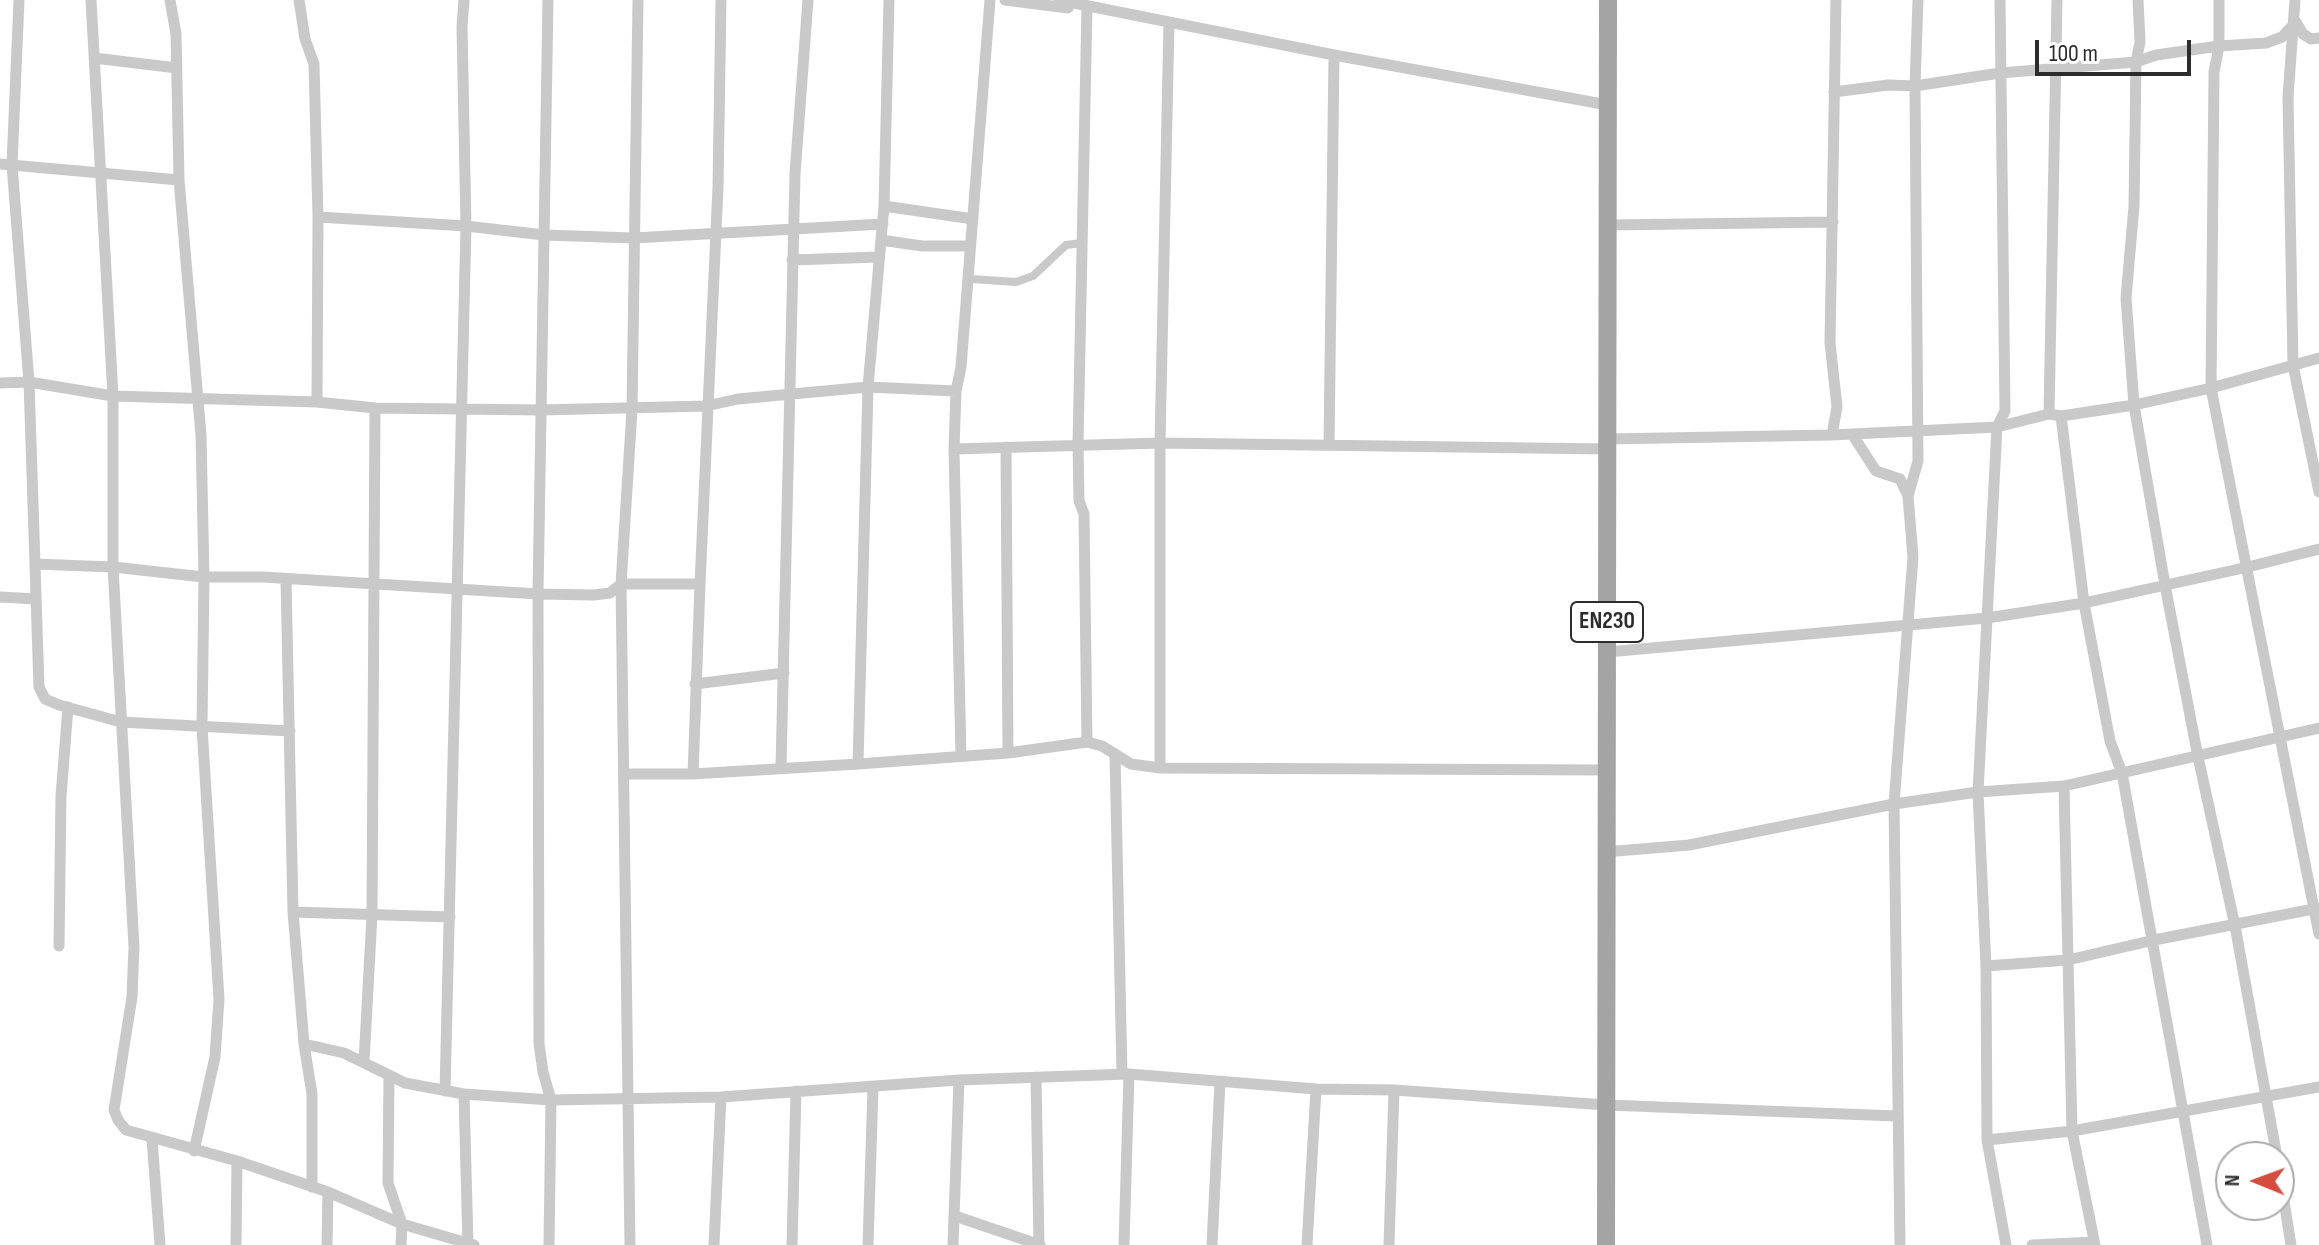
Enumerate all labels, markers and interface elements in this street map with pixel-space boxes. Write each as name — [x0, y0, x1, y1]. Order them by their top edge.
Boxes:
scale bar — [2039, 24, 2195, 74]
text: 100 m — [2049, 39, 2098, 68]
road number: EN230 — [1571, 602, 1643, 642]
north arrow — [2215, 1141, 2295, 1221]
text: N — [2219, 1174, 2246, 1187]

